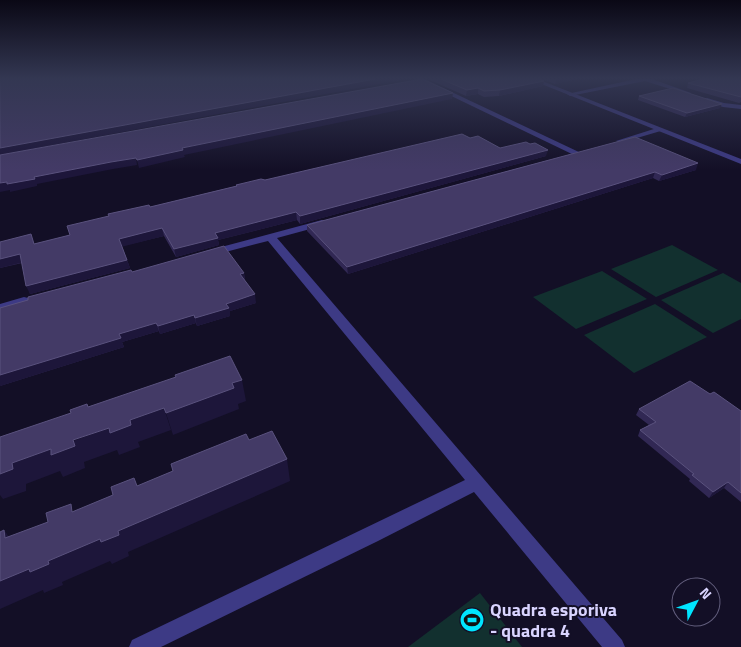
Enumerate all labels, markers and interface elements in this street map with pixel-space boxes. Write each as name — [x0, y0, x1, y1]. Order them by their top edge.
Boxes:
north arrow — [671, 577, 721, 627]
text: N — [695, 583, 717, 604]
place label: Quadra esporiva - quadra 4 — [490, 596, 617, 644]
sports icon: Quadra esporiva - quadra 4 — [459, 607, 485, 633]

